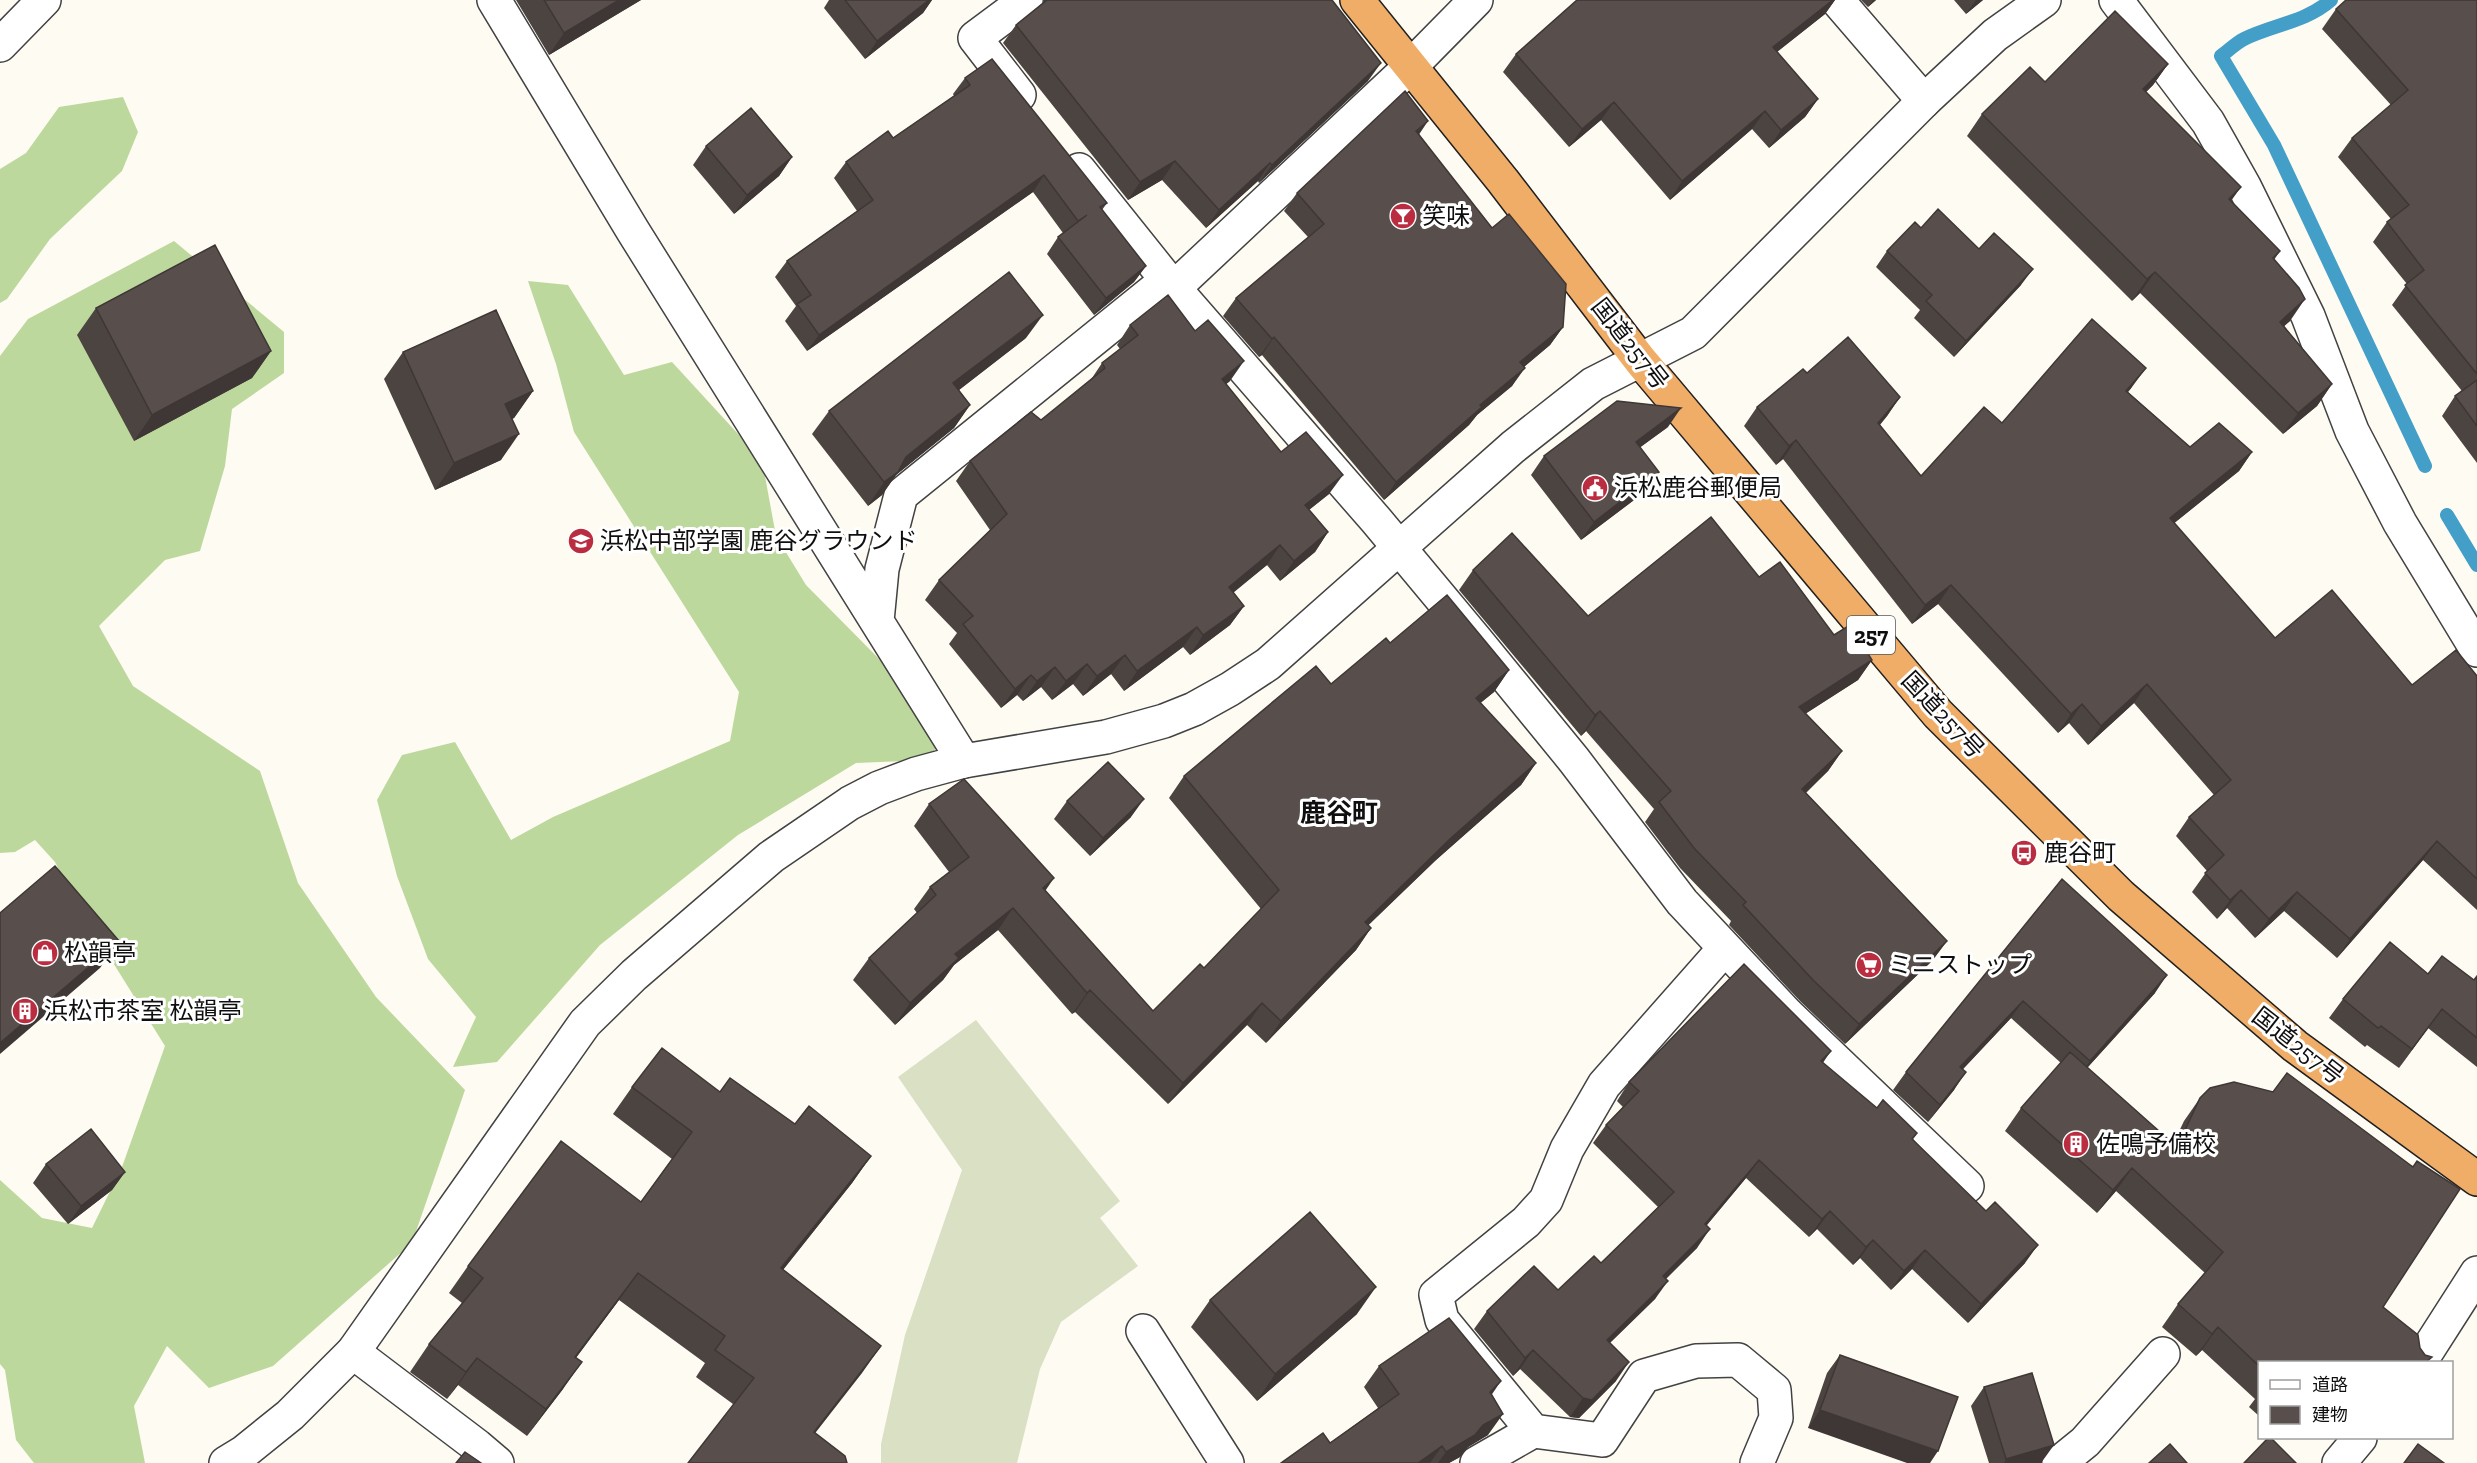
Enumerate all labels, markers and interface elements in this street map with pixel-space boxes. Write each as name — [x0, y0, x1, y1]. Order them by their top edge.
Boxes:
bar icon: 笑味 — [1388, 201, 1418, 231]
place label: 笑味 — [1422, 201, 1470, 230]
street label: 国道257号 — [1586, 292, 1675, 395]
public building icon: 浜松鹿谷郵便局 — [1580, 473, 1610, 503]
place label: 浜松鹿谷郵便局 — [1614, 473, 1782, 502]
school or university icon: 浜松中部学園 鹿谷グラウンド — [566, 526, 596, 556]
place label: 浜松中部学園 鹿谷グラウンド — [600, 526, 917, 555]
road number: 257 — [1847, 616, 1895, 654]
street label: 国道257号 — [1896, 665, 1991, 764]
district label: 鹿谷町 — [1300, 797, 1378, 829]
bus stop icon: 鹿谷町 — [2009, 838, 2039, 868]
place label: 鹿谷町 — [2044, 838, 2116, 867]
shop icon: 松韻亭 — [30, 938, 60, 968]
place label: 松韻亭 — [64, 938, 136, 967]
supermarket icon: ミニストップ — [1854, 950, 1884, 980]
place label: ミニストップ — [1888, 950, 2032, 979]
building icon: 浜松市茶室 松韻亭 — [10, 996, 40, 1026]
place label: 浜松市茶室 松韻亭 — [44, 996, 241, 1025]
street label: 国道257号 — [2247, 1001, 2350, 1090]
building icon: 佐鳴予備校 — [2061, 1129, 2091, 1159]
place label: 佐鳴予備校 — [2096, 1129, 2216, 1158]
legend — [2258, 1361, 2453, 1439]
text: 道路 — [2312, 1374, 2348, 1396]
text: 建物 — [2312, 1404, 2348, 1426]

